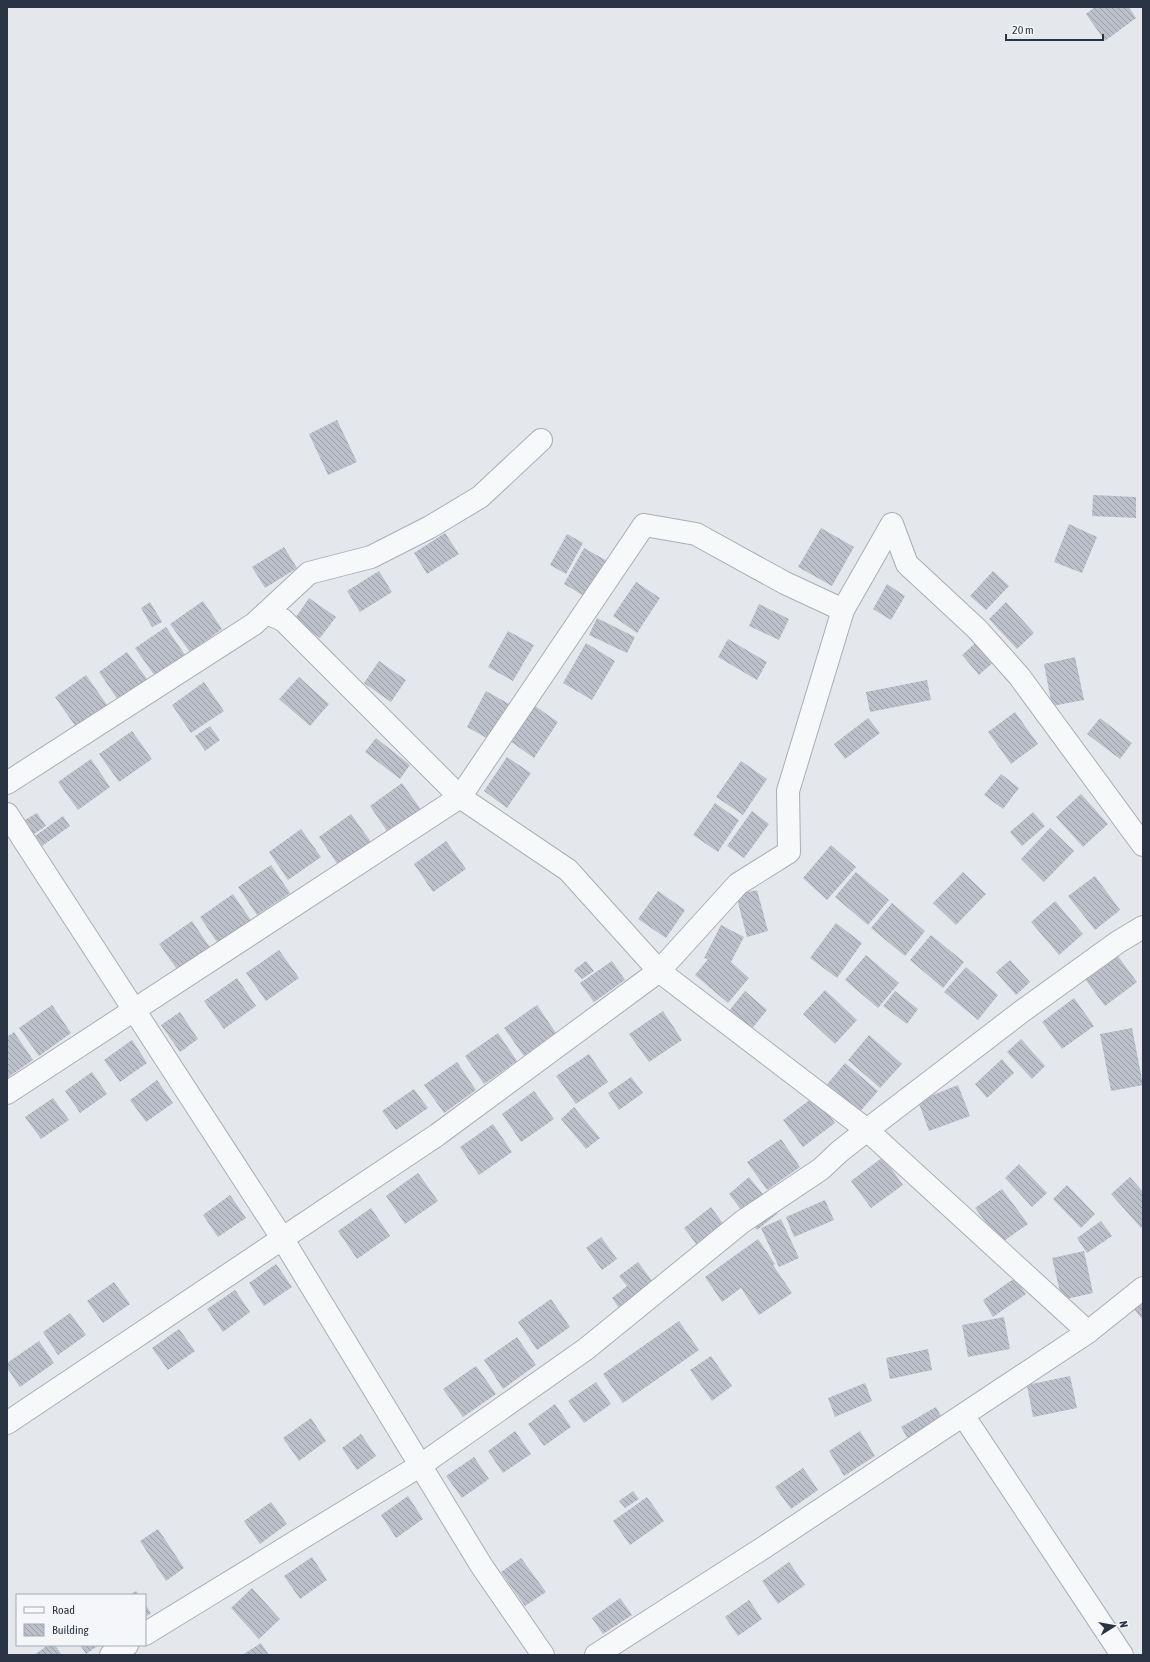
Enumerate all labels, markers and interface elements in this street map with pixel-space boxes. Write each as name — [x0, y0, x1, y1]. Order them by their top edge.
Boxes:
scale bar — [1006, 16, 1103, 42]
text: 20 m — [1012, 23, 1034, 37]
legend — [16, 1594, 146, 1646]
text: Road — [52, 1603, 75, 1617]
north arrow — [1094, 1606, 1134, 1646]
text: N — [1117, 1620, 1130, 1628]
text: Building — [52, 1623, 90, 1637]

